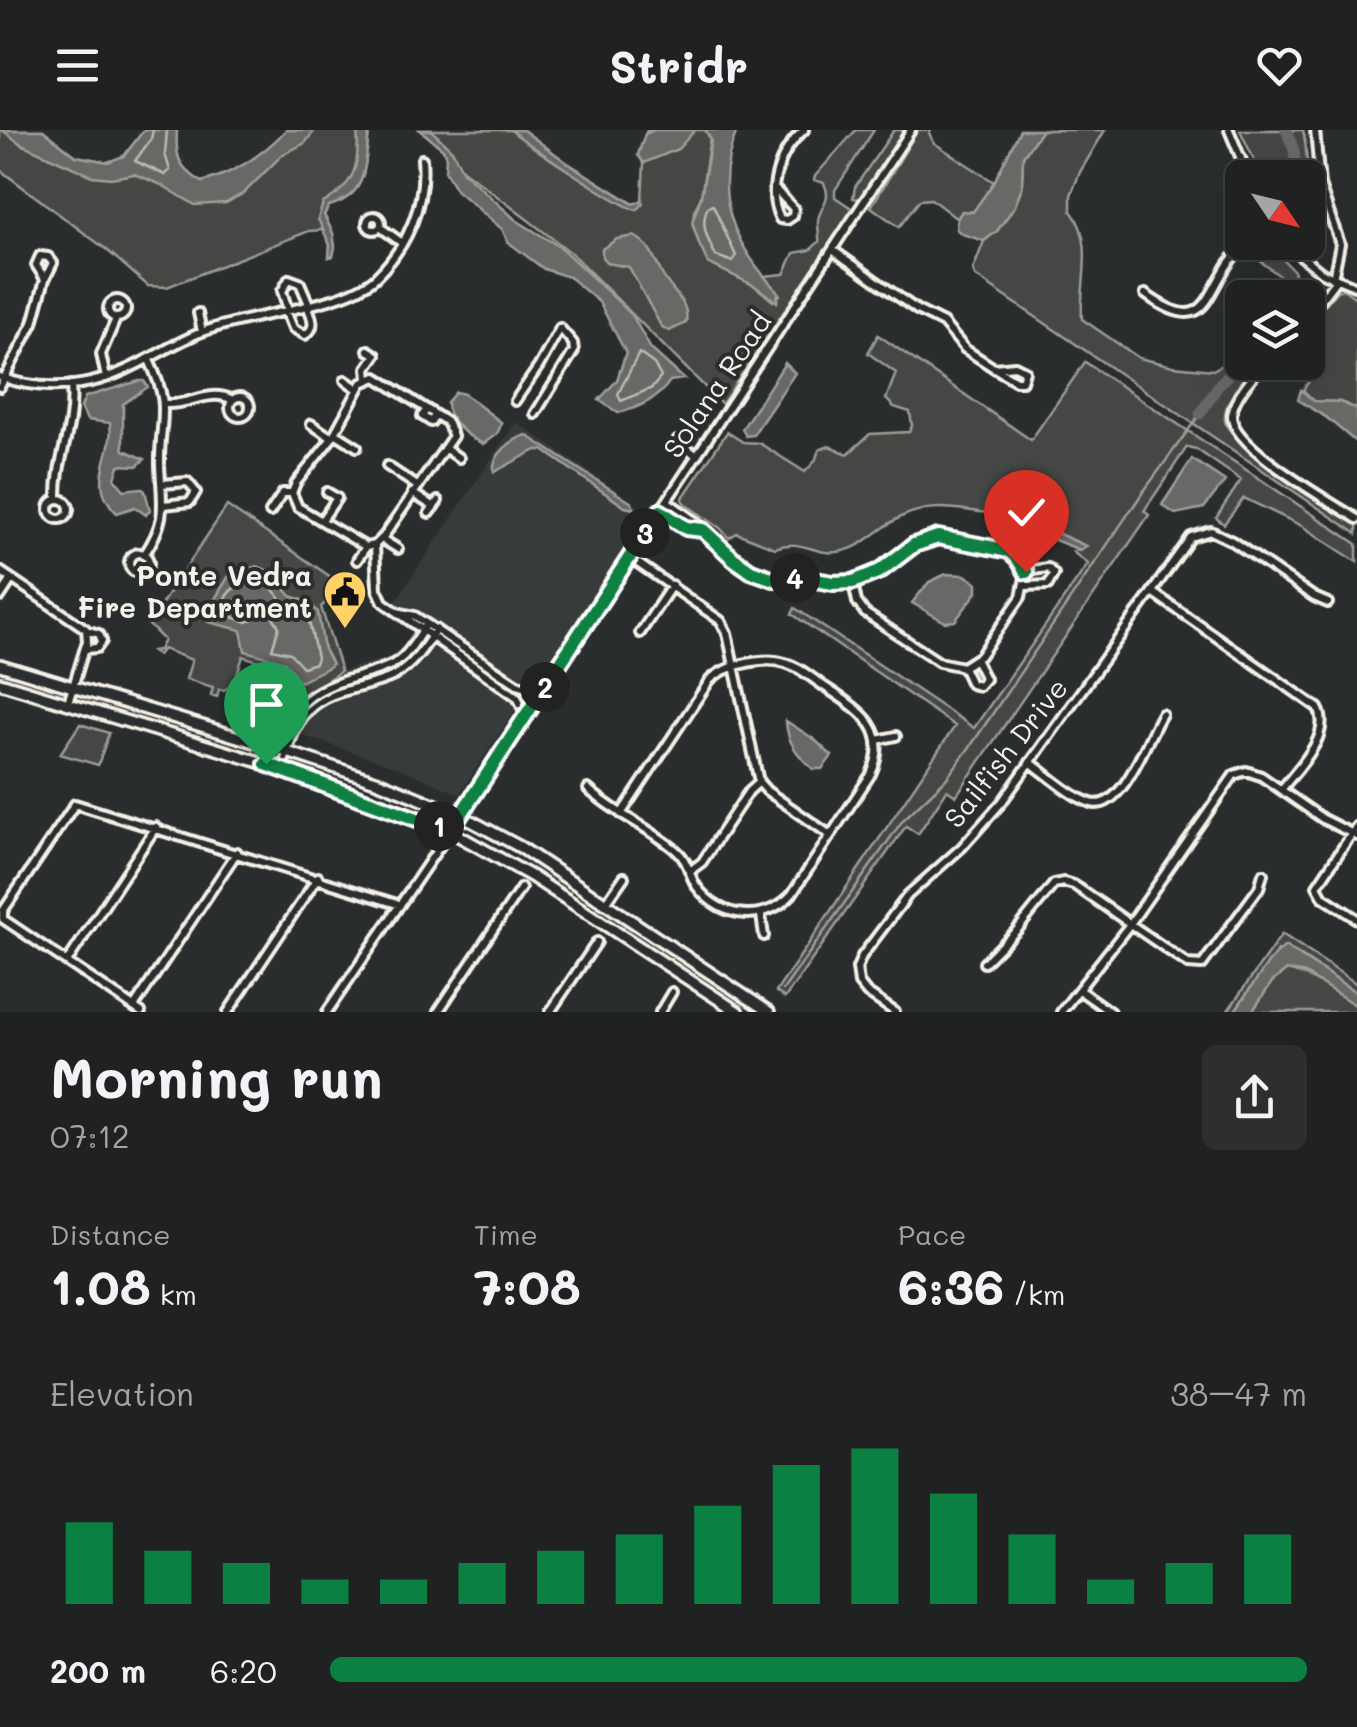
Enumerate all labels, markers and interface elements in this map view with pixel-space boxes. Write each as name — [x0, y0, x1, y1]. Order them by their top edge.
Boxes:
text: Stridr — [609, 36, 748, 94]
icon: menu — [50, 38, 105, 93]
icon: heart — [1252, 38, 1307, 93]
north arrow — [1225, 160, 1325, 260]
map controls — [1225, 160, 1325, 380]
button: layers — [1225, 280, 1325, 380]
street label: Solana Road — [654, 305, 778, 464]
pin — [984, 470, 1069, 573]
icon: check — [999, 485, 1054, 540]
pin: 3 — [620, 508, 670, 558]
text: 3 — [637, 515, 653, 551]
pin: 4 — [770, 553, 820, 603]
place label: Ponte Vedra Fire Department — [77, 557, 312, 625]
text: 4 — [786, 560, 804, 596]
public building icon: Ponte Vedra Fire Department — [322, 569, 368, 630]
pin — [224, 662, 309, 765]
pin: 2 — [520, 662, 570, 712]
text: 2 — [537, 669, 553, 705]
street label: Sailfish Drive — [935, 670, 1075, 835]
icon: arrive — [239, 677, 294, 732]
pin: 1 — [414, 801, 464, 851]
text: 1 — [433, 808, 445, 844]
text: Morning run — [50, 1040, 383, 1112]
button: share — [1202, 1045, 1307, 1150]
text: 07:12 — [50, 1114, 130, 1156]
text: Distance — [50, 1216, 171, 1252]
text: Time — [474, 1216, 538, 1252]
text: Pace — [898, 1216, 966, 1252]
text: 1.08 — [50, 1252, 151, 1318]
text: 7:08 — [474, 1252, 581, 1318]
text: 6:36 — [898, 1252, 1004, 1318]
text: km — [151, 1276, 197, 1312]
text: /km — [1004, 1276, 1065, 1312]
text: Elevation — [50, 1372, 194, 1414]
text: 38–47 m — [1170, 1372, 1307, 1414]
text: 200 m — [50, 1649, 146, 1691]
text: 6:20 — [210, 1649, 277, 1691]

